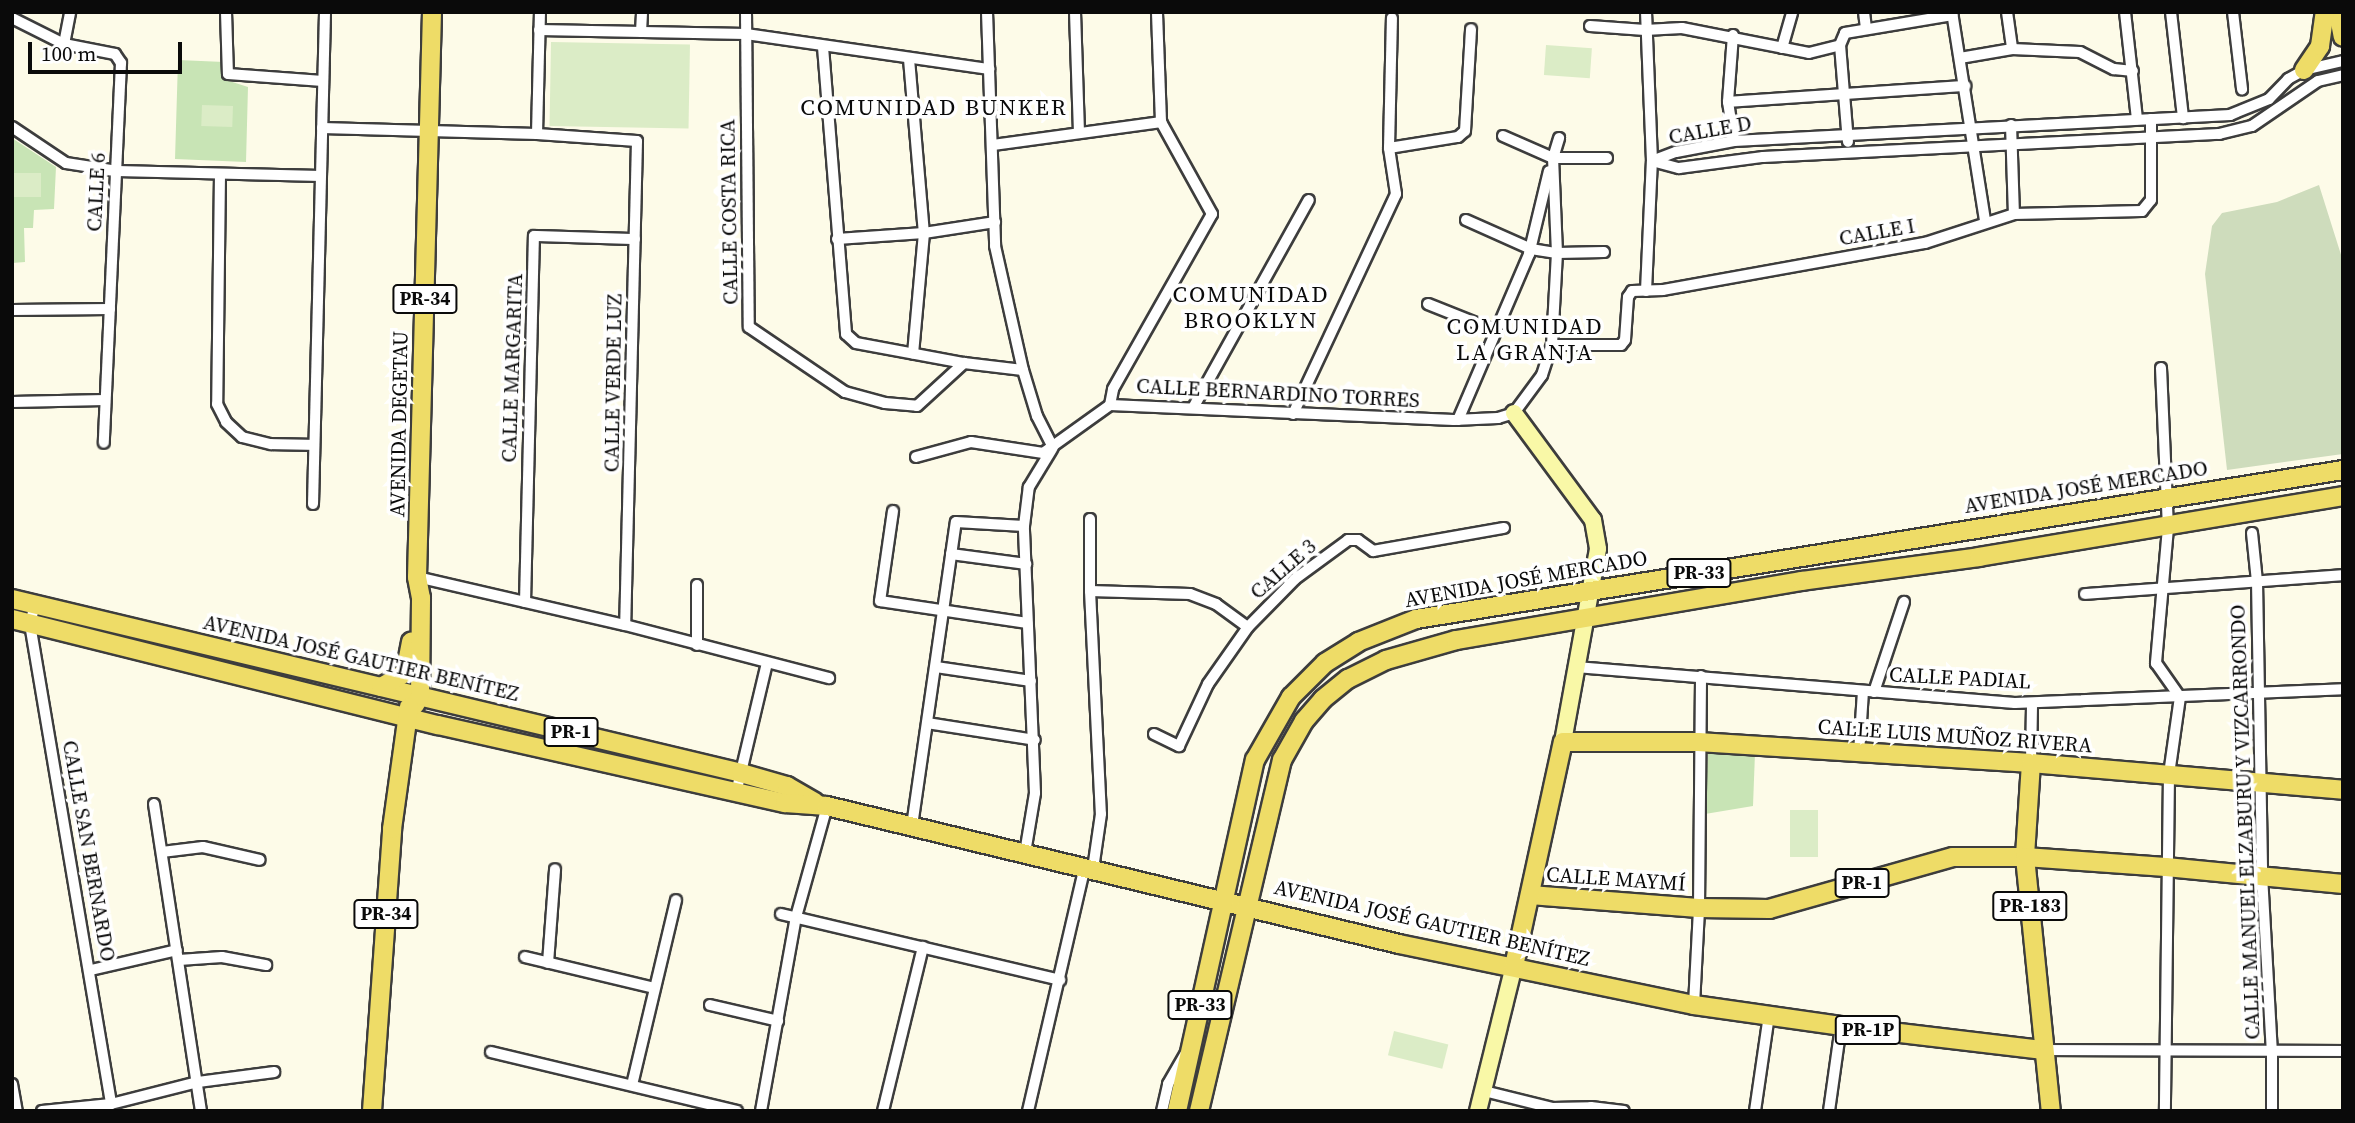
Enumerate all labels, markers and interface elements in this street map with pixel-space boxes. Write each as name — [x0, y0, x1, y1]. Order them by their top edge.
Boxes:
scale bar — [32, 28, 186, 72]
text: 100 m — [41, 39, 96, 68]
district label: COMUNIDAD BUNKER — [802, 93, 1066, 121]
street label: CALLE D — [1667, 110, 1753, 150]
street label: CALLE COSTA RICA — [715, 119, 743, 305]
street label: CALLE 6 — [81, 152, 111, 232]
street label: CALLE I — [1837, 213, 1917, 251]
street label: CALLE MARGARITA — [496, 273, 528, 463]
district label: COMUNIDAD BROOKLYN — [1174, 280, 1328, 334]
road number: PR-34 — [392, 284, 458, 314]
street label: CALLE VERDE LUZ — [599, 293, 627, 473]
district label: COMUNIDAD LA GRANJA — [1448, 312, 1602, 366]
street label: AVENIDA DEGETAU — [385, 331, 413, 517]
street label: CALLE BERNARDINO TORRES — [1135, 373, 1421, 413]
street label: AVENIDA JOSÉ MERCADO — [1962, 455, 2210, 519]
street label: CALLE 3 — [1245, 533, 1321, 605]
street label: AVENIDA JOSÉ MERCADO — [1403, 545, 1649, 613]
road number: PR-33 — [1666, 558, 1732, 588]
street label: CALLE MANUEL ELZABURU Y VIZCARRONDO — [2225, 603, 2265, 1041]
street label: AVENIDA JOSÉ GAUTIER BENÍTEZ — [201, 609, 521, 707]
street label: CALLE PADIAL — [1888, 662, 2032, 694]
street label: CALLE LUIS MUÑOZ RIVERA — [1817, 714, 2093, 758]
road number: PR-1 — [543, 716, 599, 748]
street label: CALLE SAN BERNARDO — [57, 738, 121, 964]
street label: CALLE MAYMÍ — [1545, 862, 1687, 896]
road number: PR-1 — [1834, 868, 1890, 898]
street label: AVENIDA JOSÉ GAUTIER BENÍTEZ — [1272, 874, 1592, 972]
road number: PR-183 — [1992, 890, 2068, 922]
road number: PR-34 — [353, 898, 419, 930]
road number: PR-33 — [1167, 990, 1233, 1021]
road number: PR-1P — [1835, 1014, 1901, 1046]

